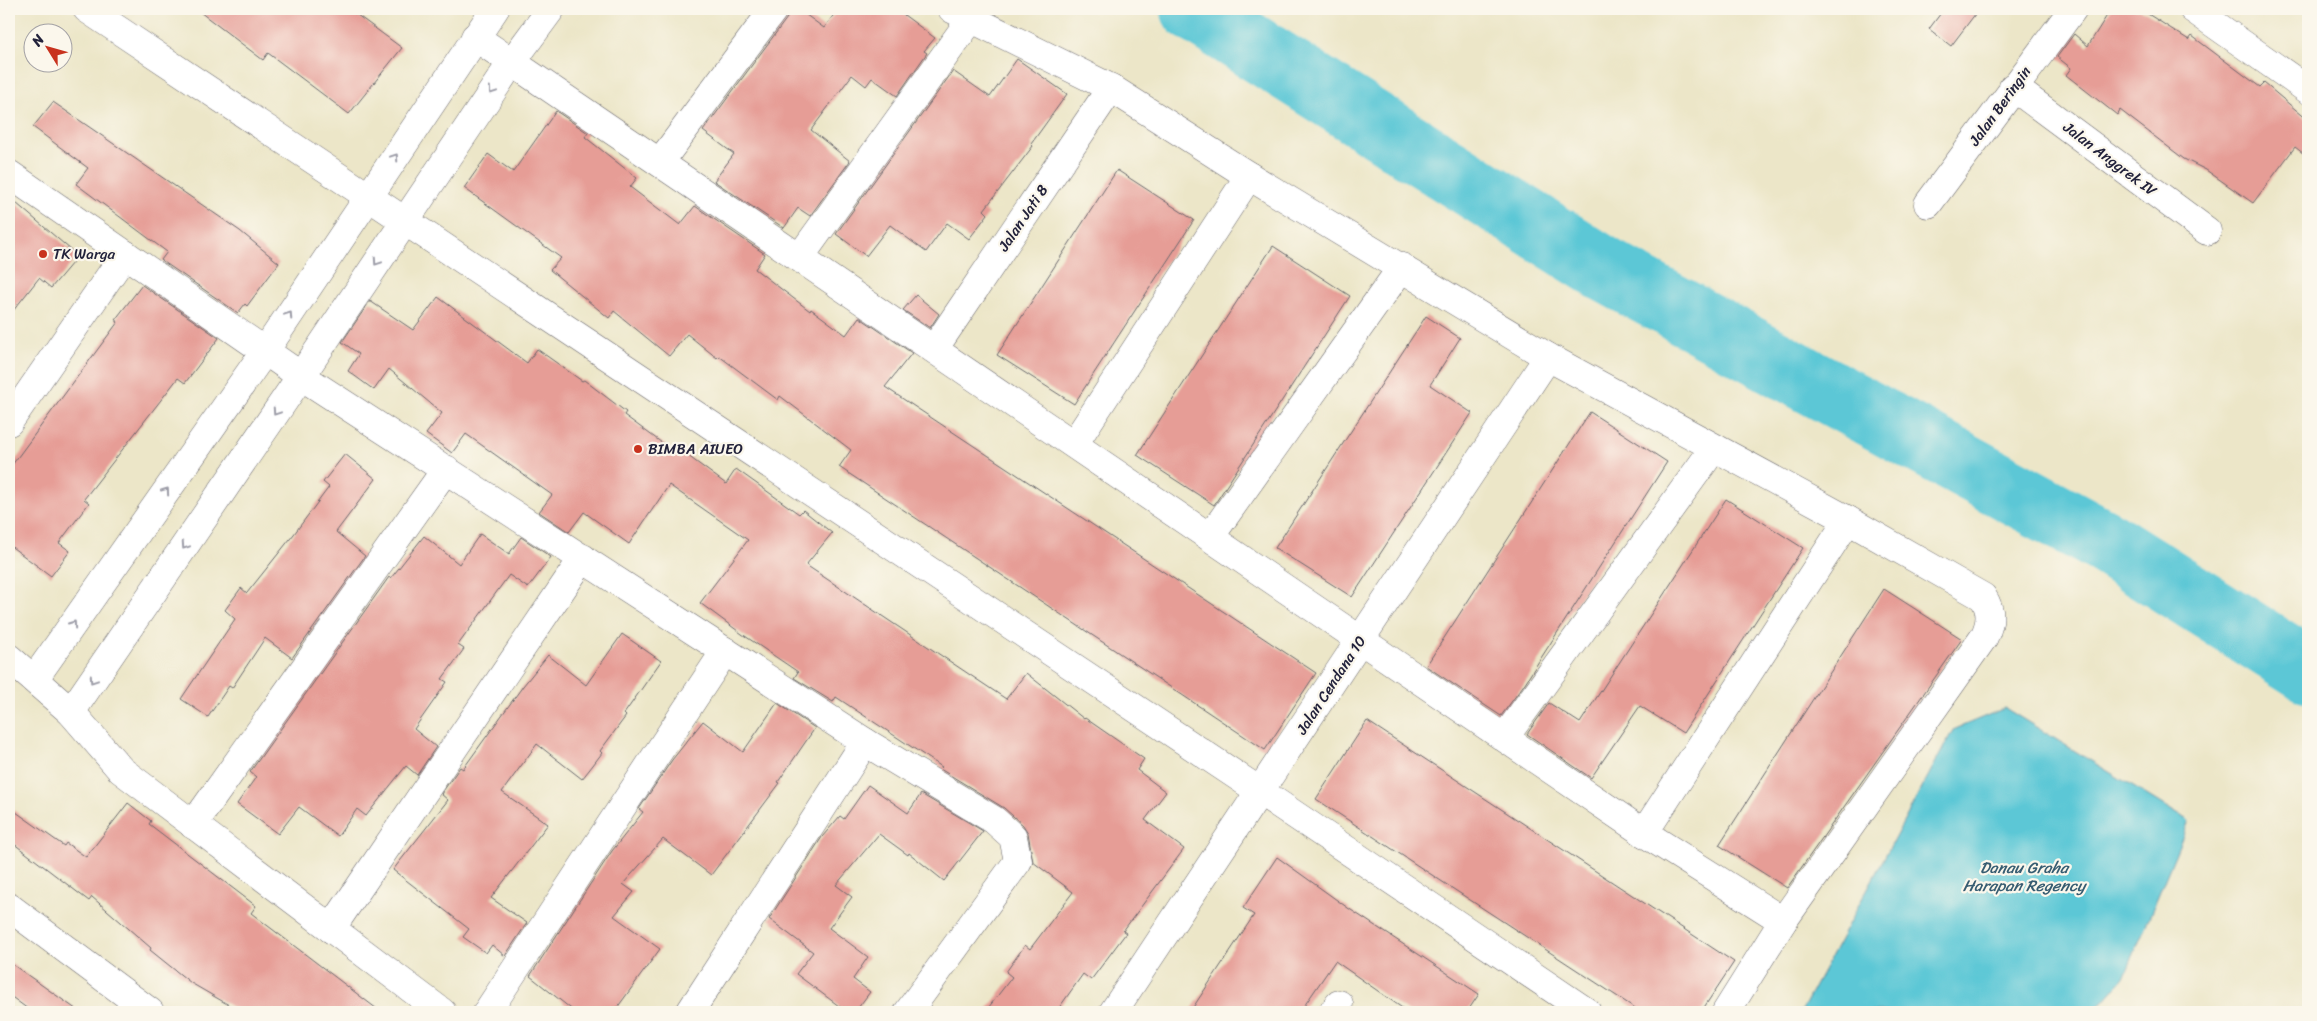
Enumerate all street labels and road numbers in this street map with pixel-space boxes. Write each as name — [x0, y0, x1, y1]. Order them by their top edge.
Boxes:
street label: Jalan Beringin — [1961, 61, 2038, 152]
street label: Jalan Anggrek IV — [2057, 114, 2163, 203]
street label: Jalan Jati 8 — [990, 179, 1055, 258]
street label: Jalan Cendana 10 — [1289, 630, 1373, 741]

